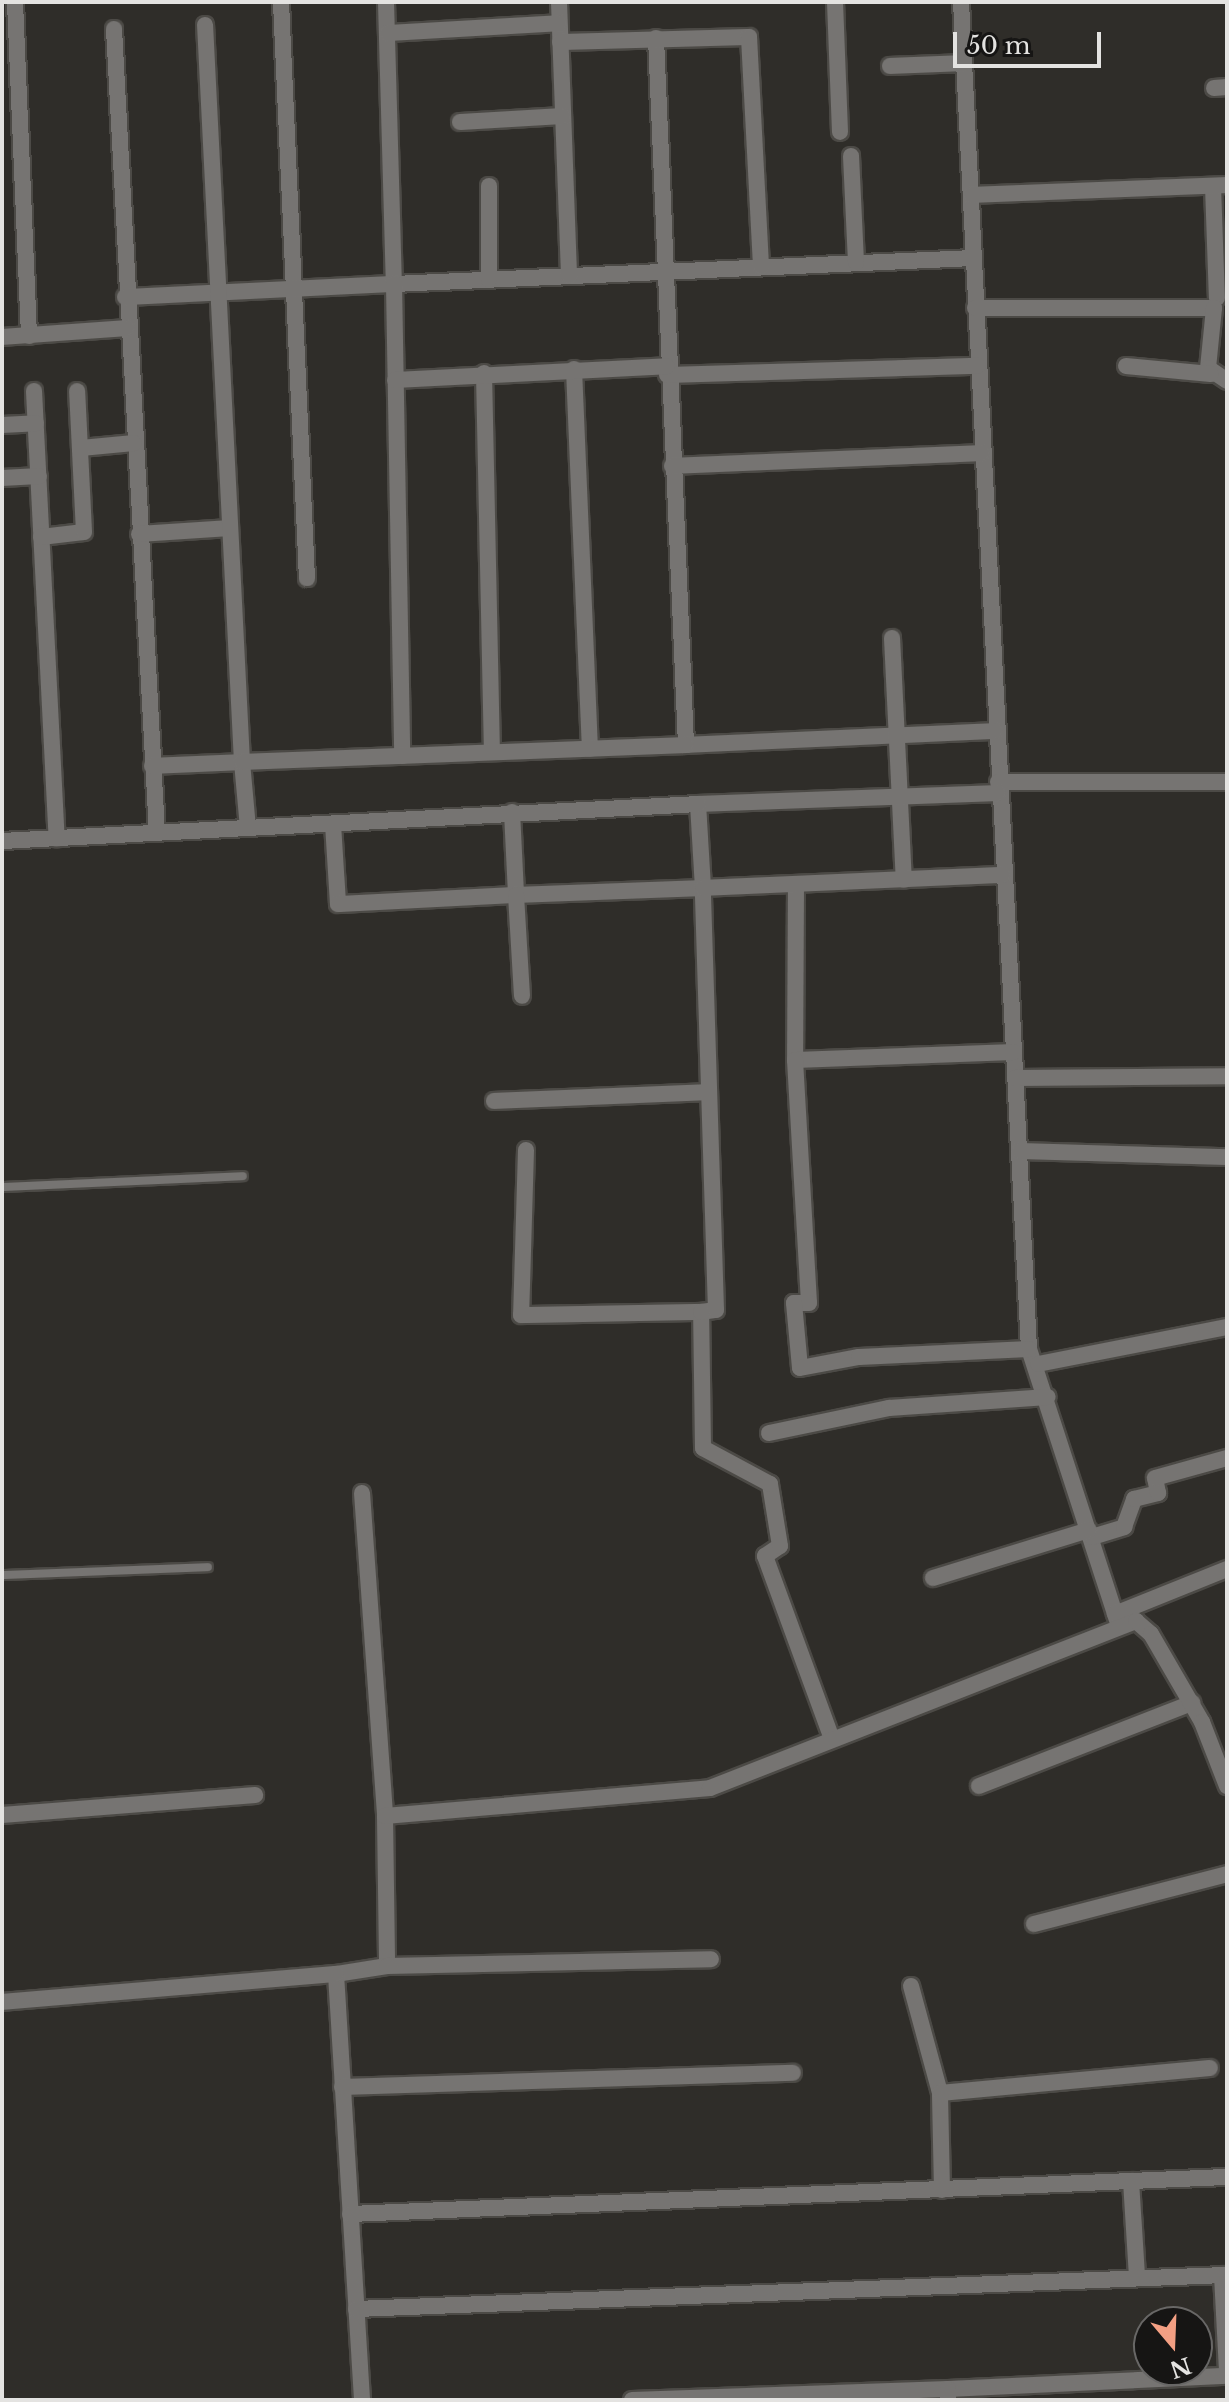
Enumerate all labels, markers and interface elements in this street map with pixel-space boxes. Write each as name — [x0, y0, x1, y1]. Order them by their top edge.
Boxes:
scale bar — [957, 16, 1105, 66]
text: 50 m — [967, 31, 1030, 60]
north arrow — [1133, 2306, 1213, 2386]
text: N — [1166, 2351, 1195, 2383]

